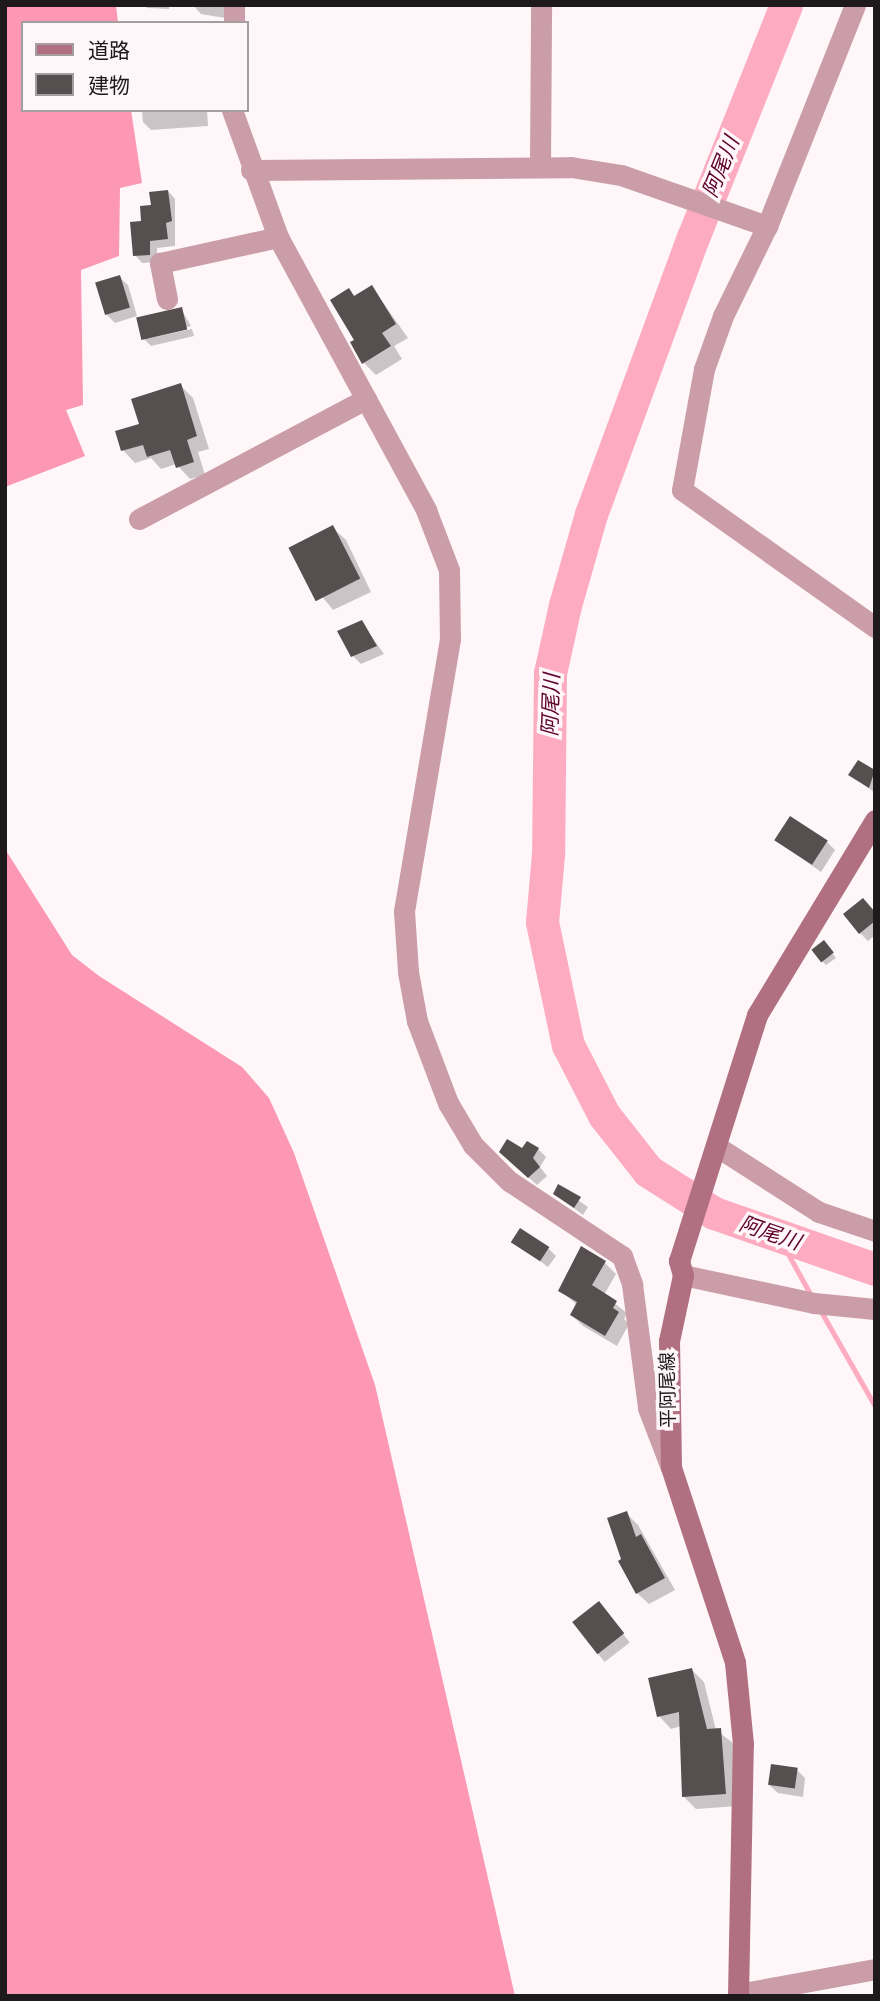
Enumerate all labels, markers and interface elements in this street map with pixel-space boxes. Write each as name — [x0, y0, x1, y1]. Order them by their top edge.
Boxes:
legend — [21, 21, 248, 112]
text: 道路 — [88, 37, 130, 65]
text: 建物 — [88, 72, 130, 100]
water label: 阿尾川 — [698, 133, 744, 201]
water label: 阿尾川 — [537, 673, 565, 737]
water label: 阿尾川 — [736, 1211, 804, 1255]
street label: 平阿尾線 — [657, 1352, 681, 1428]

